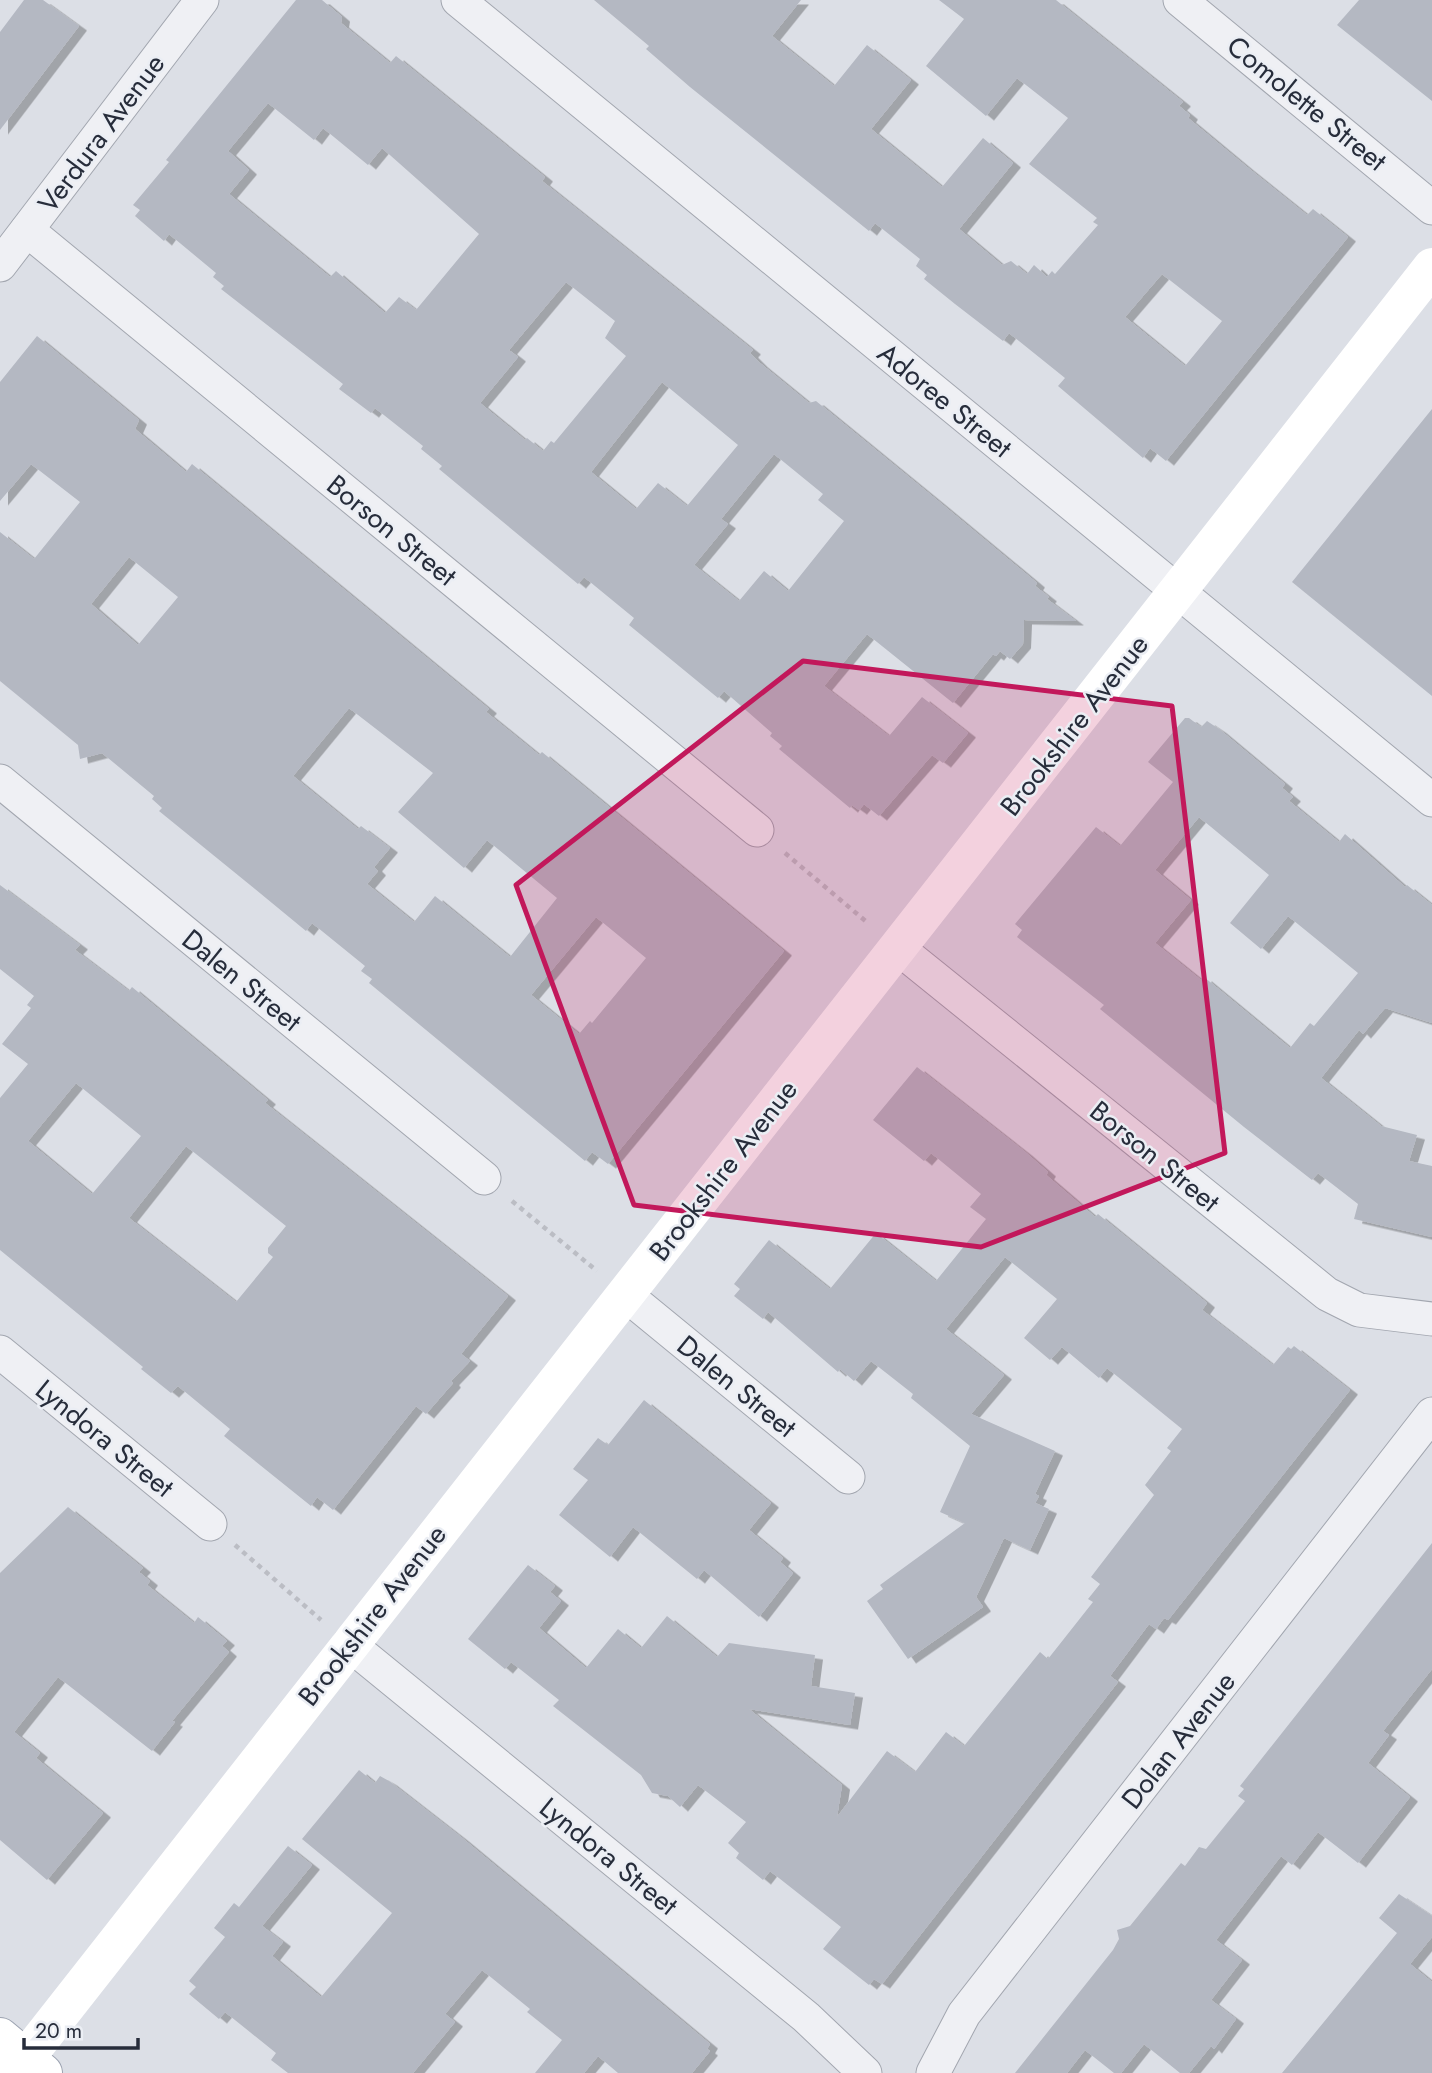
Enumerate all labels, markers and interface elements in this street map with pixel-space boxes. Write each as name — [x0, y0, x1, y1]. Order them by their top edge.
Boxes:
street label: Comolette Street — [1218, 26, 1396, 181]
street label: Verdura Avenue — [28, 45, 175, 221]
street label: Adoree Street — [868, 333, 1021, 468]
street label: Borson Street — [318, 465, 466, 596]
street label: Brookshire Avenue — [990, 626, 1158, 825]
street label: Dalen Street — [173, 919, 310, 1042]
street label: Brookshire Avenue — [639, 1071, 807, 1270]
street label: Borson Street — [1081, 1091, 1229, 1222]
street label: Dalen Street — [668, 1325, 805, 1448]
street label: Lyndora Street — [27, 1370, 183, 1507]
street label: Brookshire Avenue — [288, 1516, 456, 1715]
street label: Dolan Avenue — [1112, 1663, 1245, 1818]
street label: Lyndora Street — [531, 1788, 687, 1925]
scale bar — [24, 2007, 138, 2050]
text: 20 m — [35, 2016, 82, 2046]

